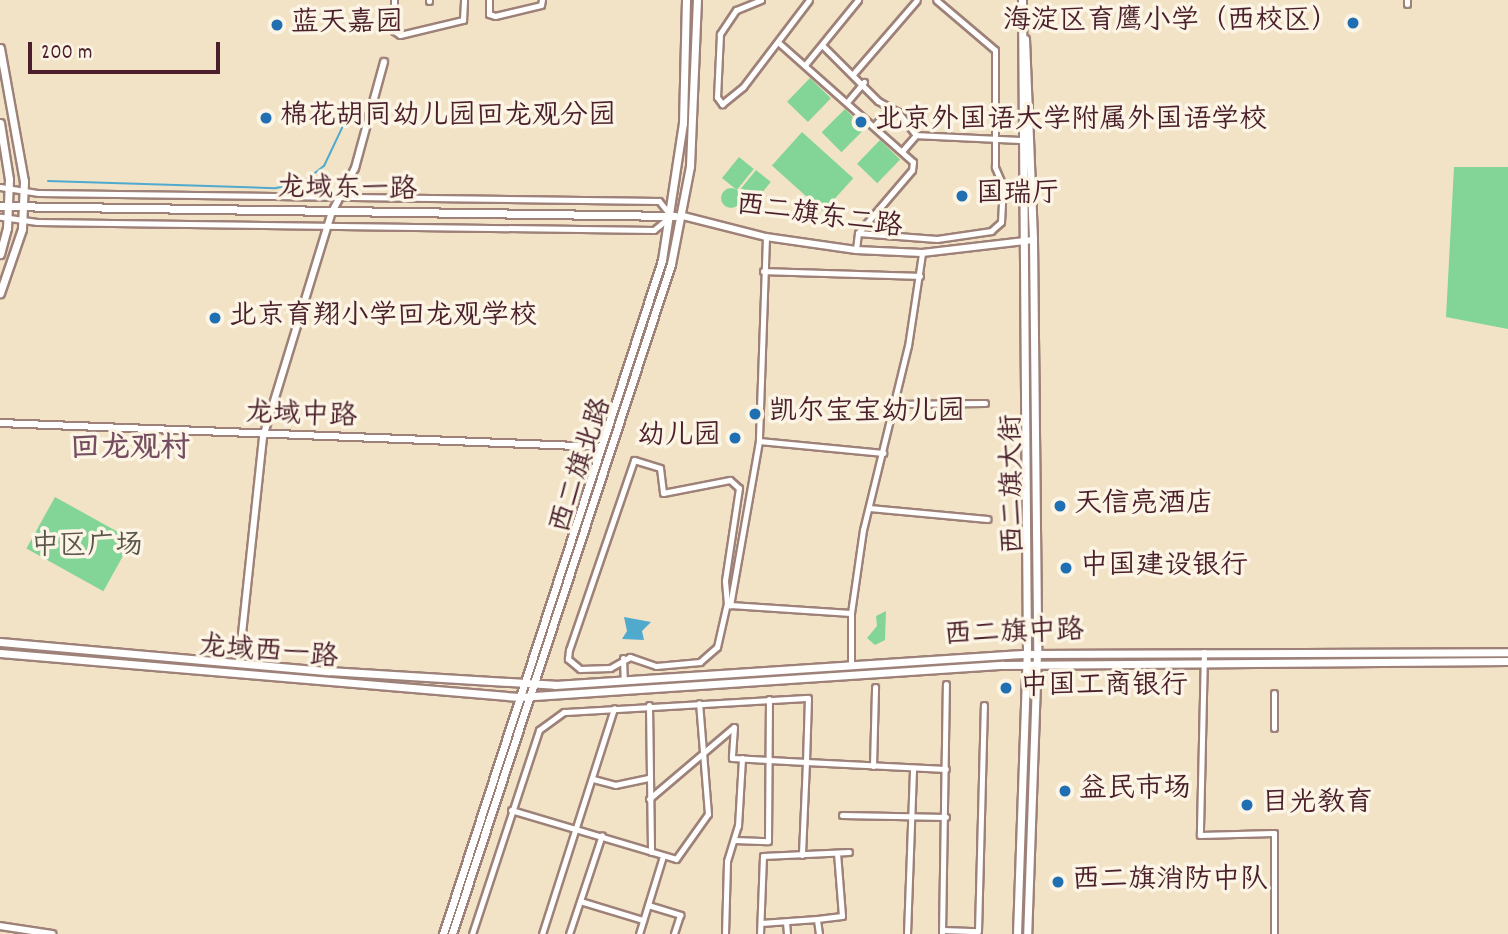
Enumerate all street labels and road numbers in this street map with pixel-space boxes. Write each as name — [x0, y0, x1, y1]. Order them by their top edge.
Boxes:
street label: 龙域东一路 — [277, 173, 417, 209]
street label: 西二旗东二路 — [733, 190, 905, 246]
street label: 西二旗北路 — [545, 394, 621, 538]
street label: 龙域中路 — [244, 398, 358, 436]
street label: 西二旗大街 — [997, 414, 1033, 554]
street label: 西二旗中路 — [943, 616, 1085, 654]
street label: 龙域西一路 — [197, 631, 339, 677]

